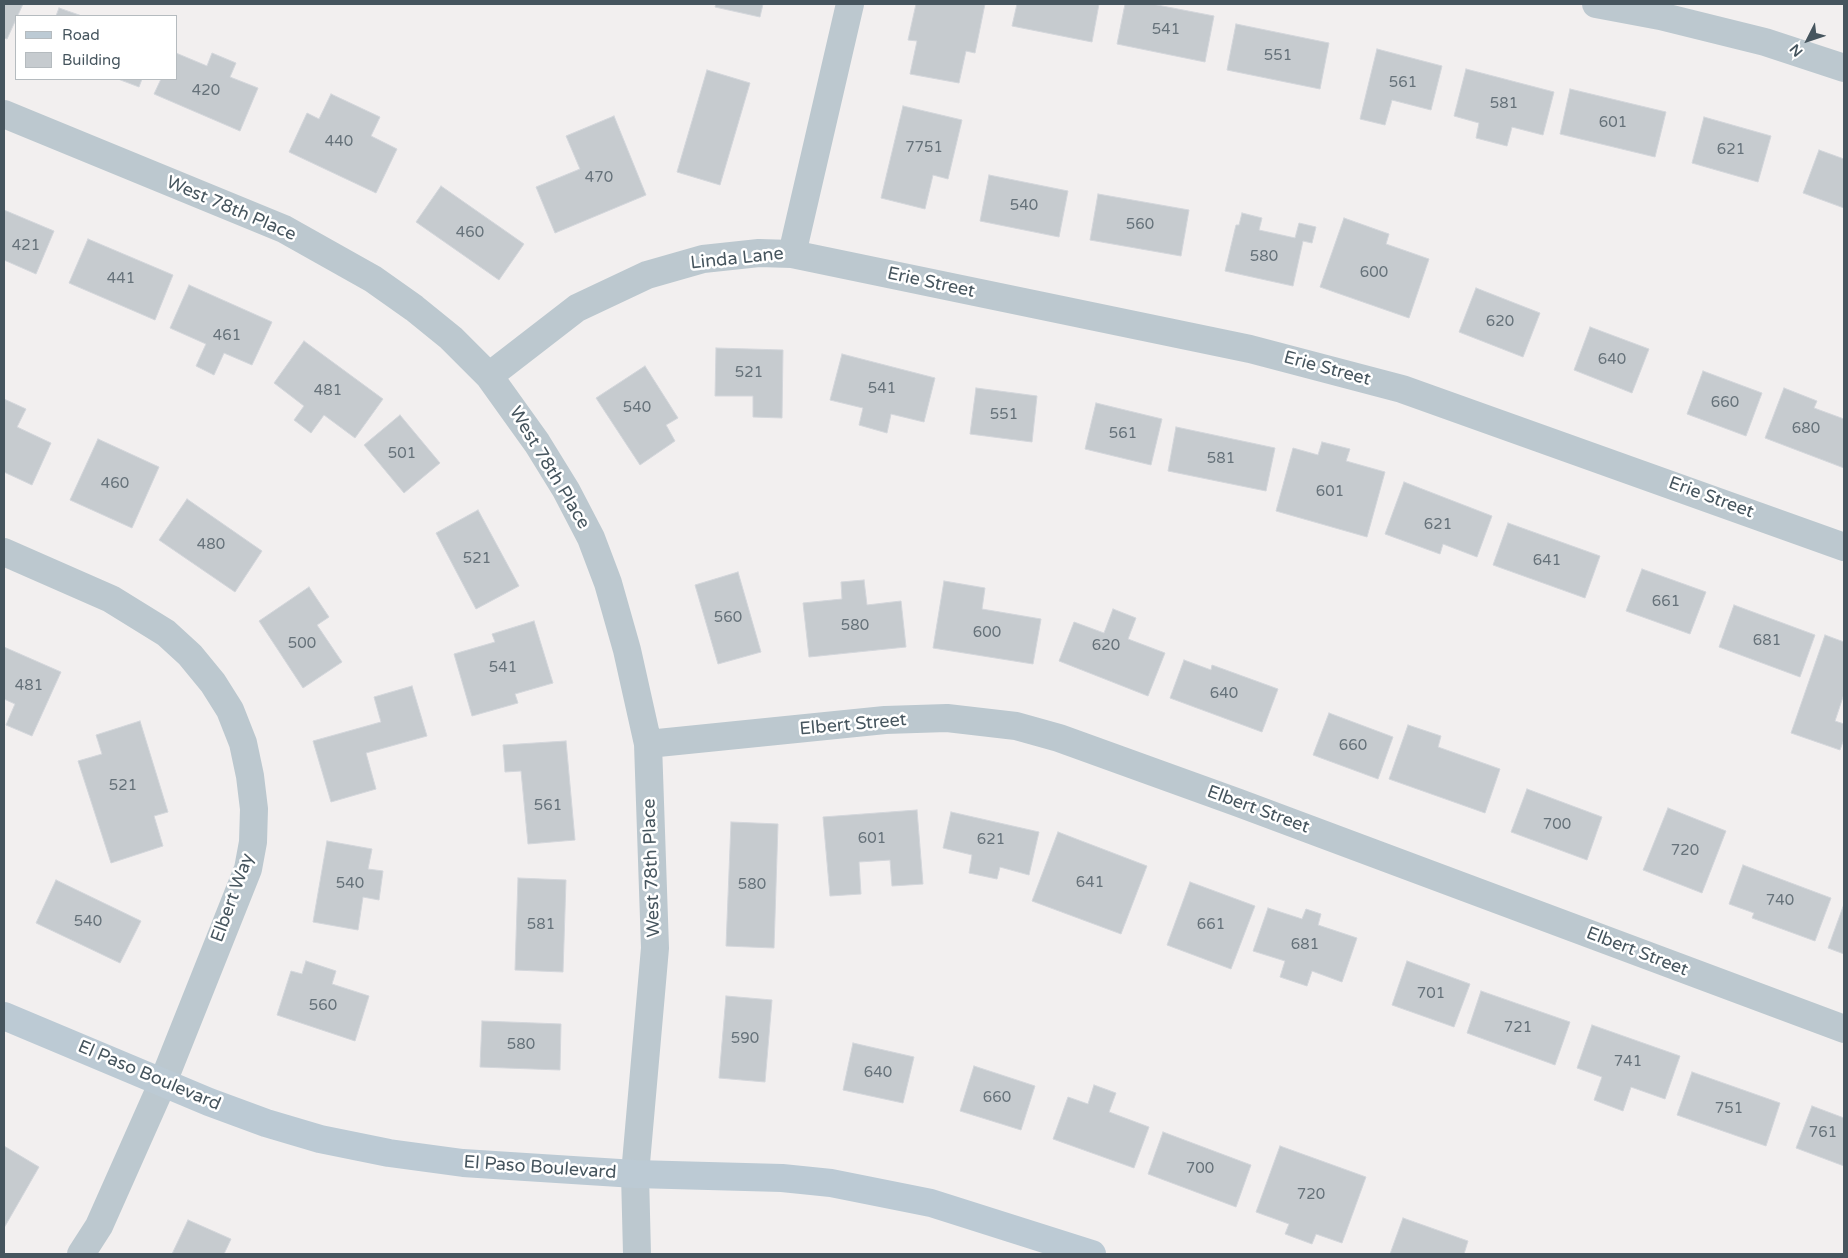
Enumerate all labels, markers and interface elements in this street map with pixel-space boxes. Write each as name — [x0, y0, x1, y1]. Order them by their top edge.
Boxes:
legend — [15, 15, 178, 80]
north arrow — [1783, 15, 1833, 65]
house number: 541 — [1152, 21, 1180, 39]
text: Road — [62, 26, 100, 44]
text: N — [1786, 40, 1806, 60]
house number: 551 — [1264, 47, 1292, 65]
text: Building — [62, 51, 121, 69]
house number: 561 — [1389, 74, 1417, 92]
house number: 420 — [192, 82, 220, 100]
house number: 581 — [1490, 95, 1518, 113]
house number: 601 — [1599, 114, 1627, 132]
house number: 440 — [325, 133, 353, 151]
house number: 7751 — [905, 139, 943, 157]
house number: 621 — [1717, 141, 1745, 159]
house number: 470 — [585, 169, 613, 187]
street label: West 78th Place — [163, 172, 299, 246]
house number: 540 — [1010, 197, 1038, 215]
house number: 560 — [1126, 216, 1154, 234]
house number: 460 — [456, 224, 484, 242]
house number: 421 — [12, 237, 40, 255]
street label: Linda Lane — [689, 243, 785, 275]
house number: 580 — [1250, 248, 1278, 266]
street label: Erie Street — [885, 263, 977, 303]
house number: 600 — [1360, 264, 1388, 282]
house number: 441 — [107, 270, 135, 288]
house number: 620 — [1486, 313, 1514, 331]
house number: 461 — [213, 327, 241, 345]
street label: Erie Street — [1281, 347, 1373, 391]
house number: 640 — [1598, 351, 1626, 369]
house number: 521 — [735, 364, 763, 382]
house number: 541 — [868, 380, 896, 398]
house number: 481 — [314, 382, 342, 400]
house number: 660 — [1711, 394, 1739, 412]
house number: 540 — [623, 399, 651, 417]
street label: West 78th Place — [504, 403, 594, 533]
house number: 551 — [990, 406, 1018, 424]
house number: 680 — [1792, 420, 1820, 438]
house number: 561 — [1109, 425, 1137, 443]
house number: 501 — [388, 445, 416, 463]
house number: 581 — [1207, 450, 1235, 468]
street label: Erie Street — [1665, 473, 1757, 523]
house number: 460 — [101, 475, 129, 493]
house number: 601 — [1316, 483, 1344, 501]
house number: 621 — [1424, 516, 1452, 534]
house number: 480 — [197, 536, 225, 554]
house number: 521 — [463, 550, 491, 568]
house number: 641 — [1533, 552, 1561, 570]
house number: 661 — [1652, 593, 1680, 611]
house number: 560 — [714, 609, 742, 627]
house number: 580 — [841, 617, 869, 635]
house number: 600 — [973, 624, 1001, 642]
house number: 681 — [1753, 632, 1781, 650]
house number: 500 — [288, 635, 316, 653]
house number: 620 — [1092, 637, 1120, 655]
house number: 541 — [489, 659, 517, 677]
house number: 481 — [15, 677, 43, 695]
house number: 640 — [1210, 685, 1238, 703]
street label: Elbert Street — [799, 710, 907, 740]
house number: 660 — [1339, 737, 1367, 755]
house number: 521 — [109, 777, 137, 795]
street label: Elbert Street — [1204, 781, 1312, 839]
house number: 561 — [534, 797, 562, 815]
street label: West 78th Place — [639, 798, 665, 938]
house number: 700 — [1543, 816, 1571, 834]
house number: 601 — [858, 830, 886, 848]
house number: 621 — [977, 831, 1005, 849]
house number: 720 — [1671, 842, 1699, 860]
street label: Elbert Way — [207, 851, 259, 945]
house number: 641 — [1076, 874, 1104, 892]
house number: 540 — [336, 875, 364, 893]
house number: 580 — [738, 876, 766, 894]
house number: 740 — [1766, 892, 1794, 910]
house number: 540 — [74, 913, 102, 931]
house number: 581 — [527, 916, 555, 934]
house number: 661 — [1197, 916, 1225, 934]
street label: Elbert Street — [1583, 923, 1691, 981]
house number: 681 — [1291, 936, 1319, 954]
house number: 701 — [1417, 985, 1445, 1003]
house number: 560 — [309, 997, 337, 1015]
house number: 721 — [1504, 1019, 1532, 1037]
house number: 590 — [731, 1030, 759, 1048]
street label: El Paso Boulevard — [74, 1036, 224, 1116]
house number: 580 — [507, 1036, 535, 1054]
house number: 741 — [1614, 1053, 1642, 1071]
house number: 640 — [864, 1064, 892, 1082]
house number: 660 — [983, 1089, 1011, 1107]
house number: 751 — [1715, 1100, 1743, 1118]
house number: 761 — [1809, 1124, 1837, 1142]
street label: El Paso Boulevard — [463, 1152, 617, 1184]
house number: 700 — [1186, 1160, 1214, 1178]
house number: 720 — [1297, 1186, 1325, 1204]

